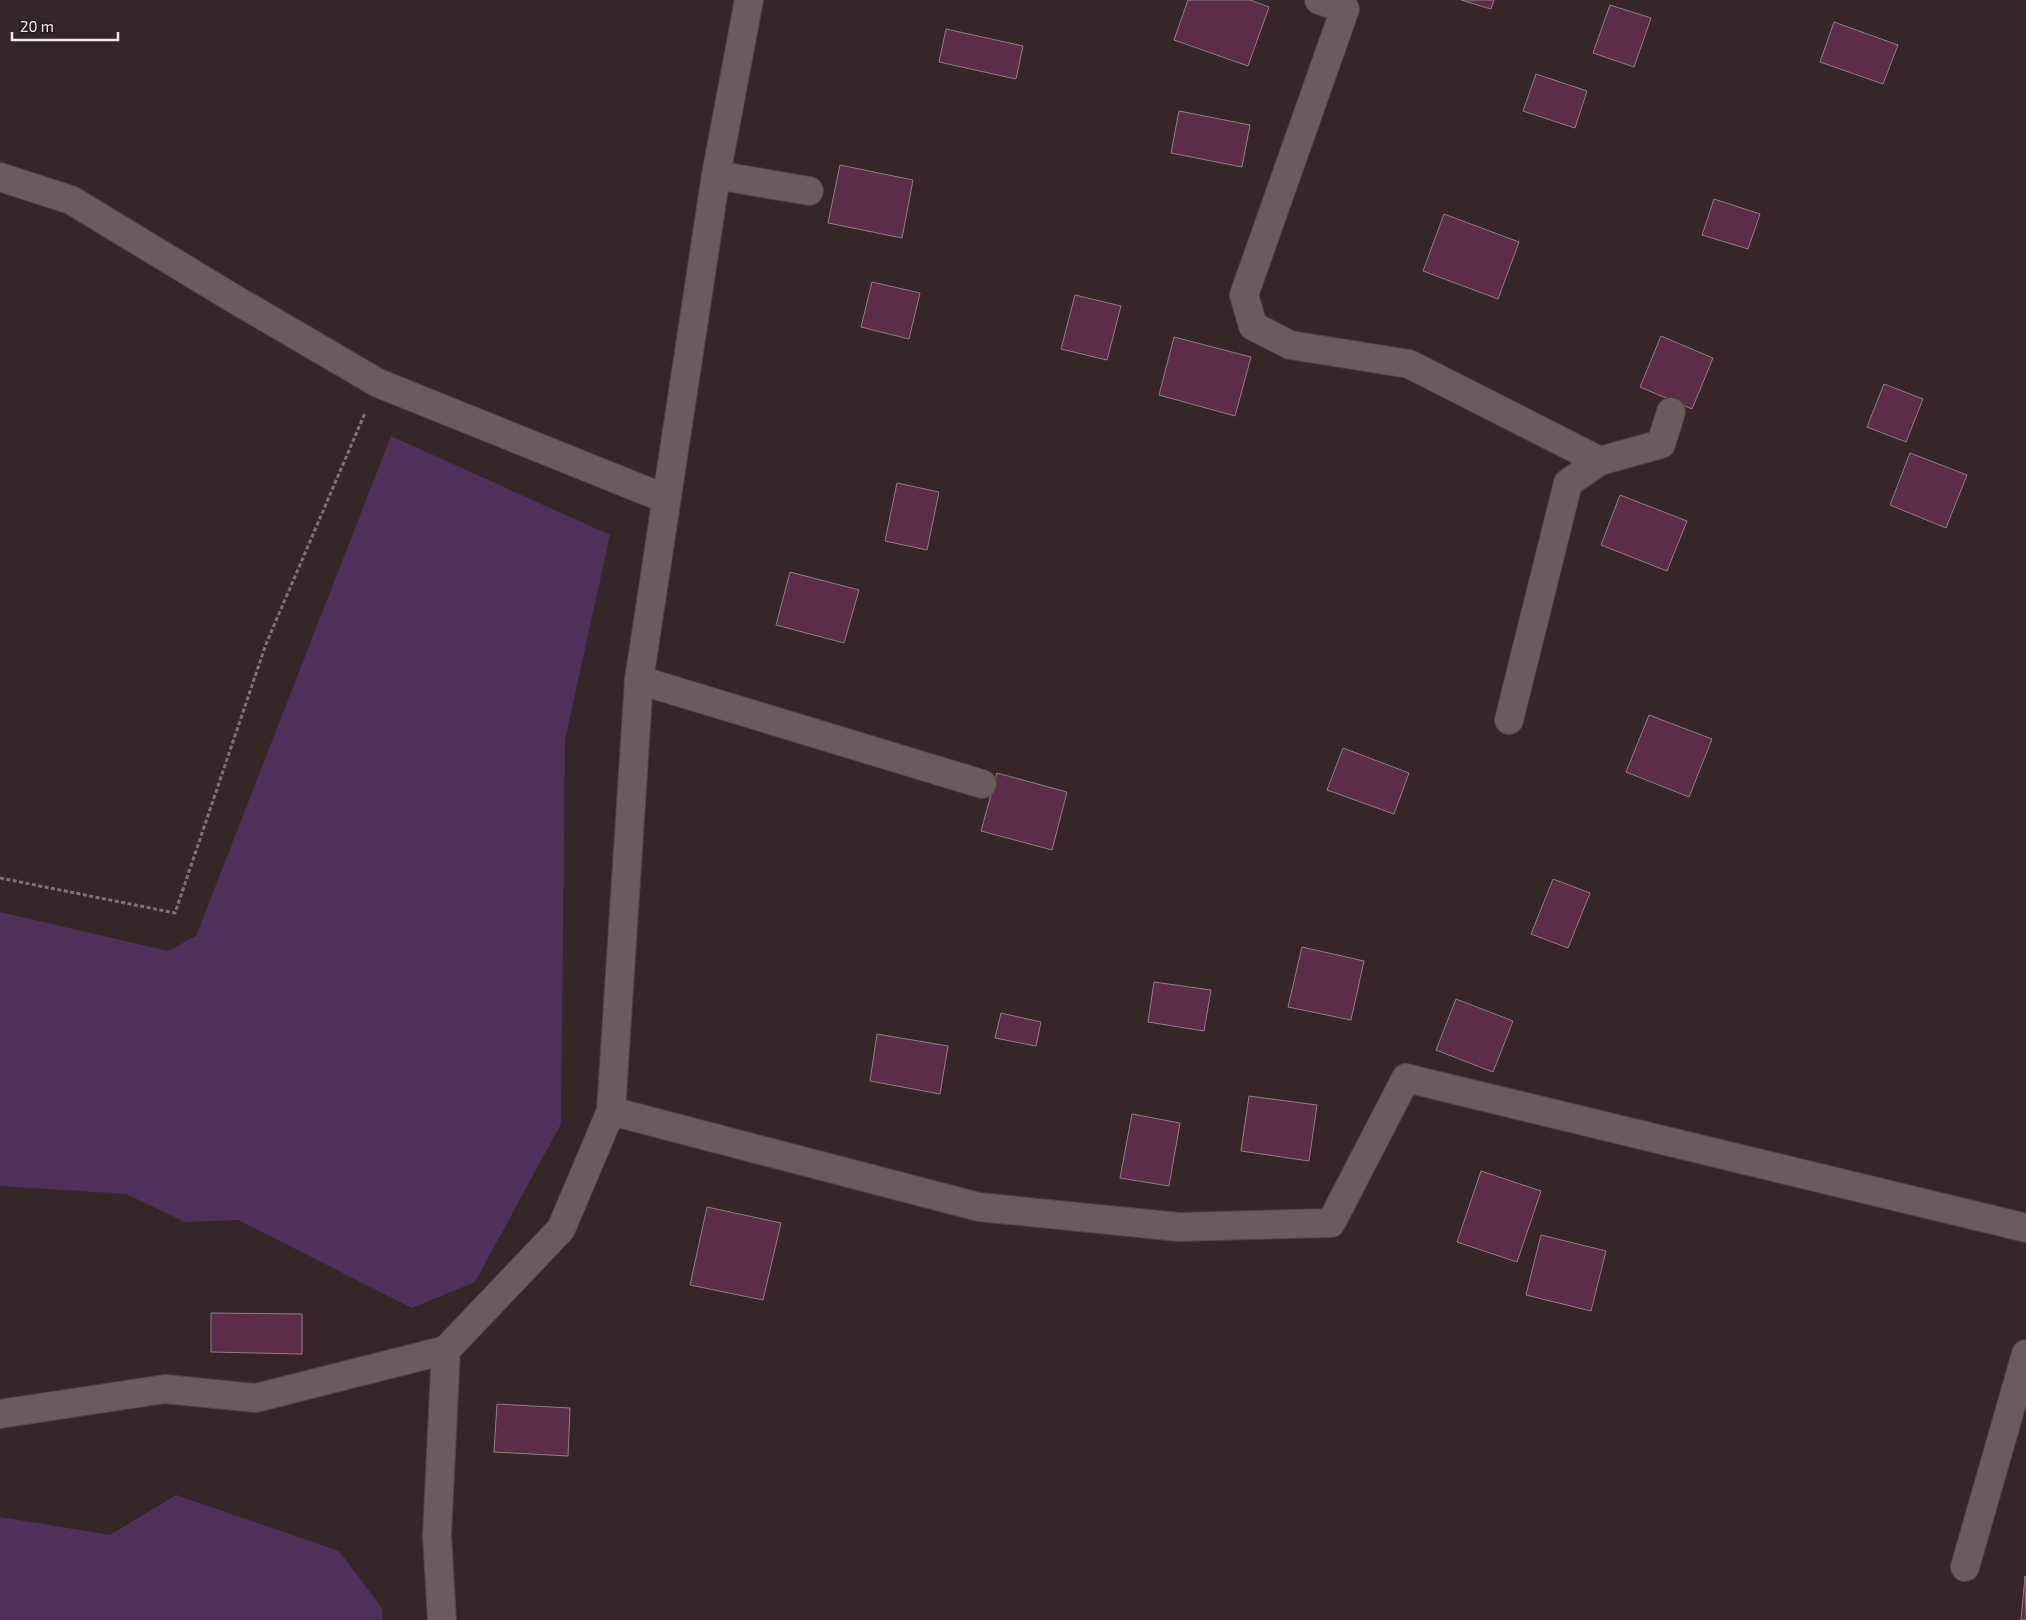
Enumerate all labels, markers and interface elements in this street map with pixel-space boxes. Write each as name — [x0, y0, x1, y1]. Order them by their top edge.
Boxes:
scale bar — [12, 10, 119, 42]
text: 20 m — [20, 17, 54, 35]

